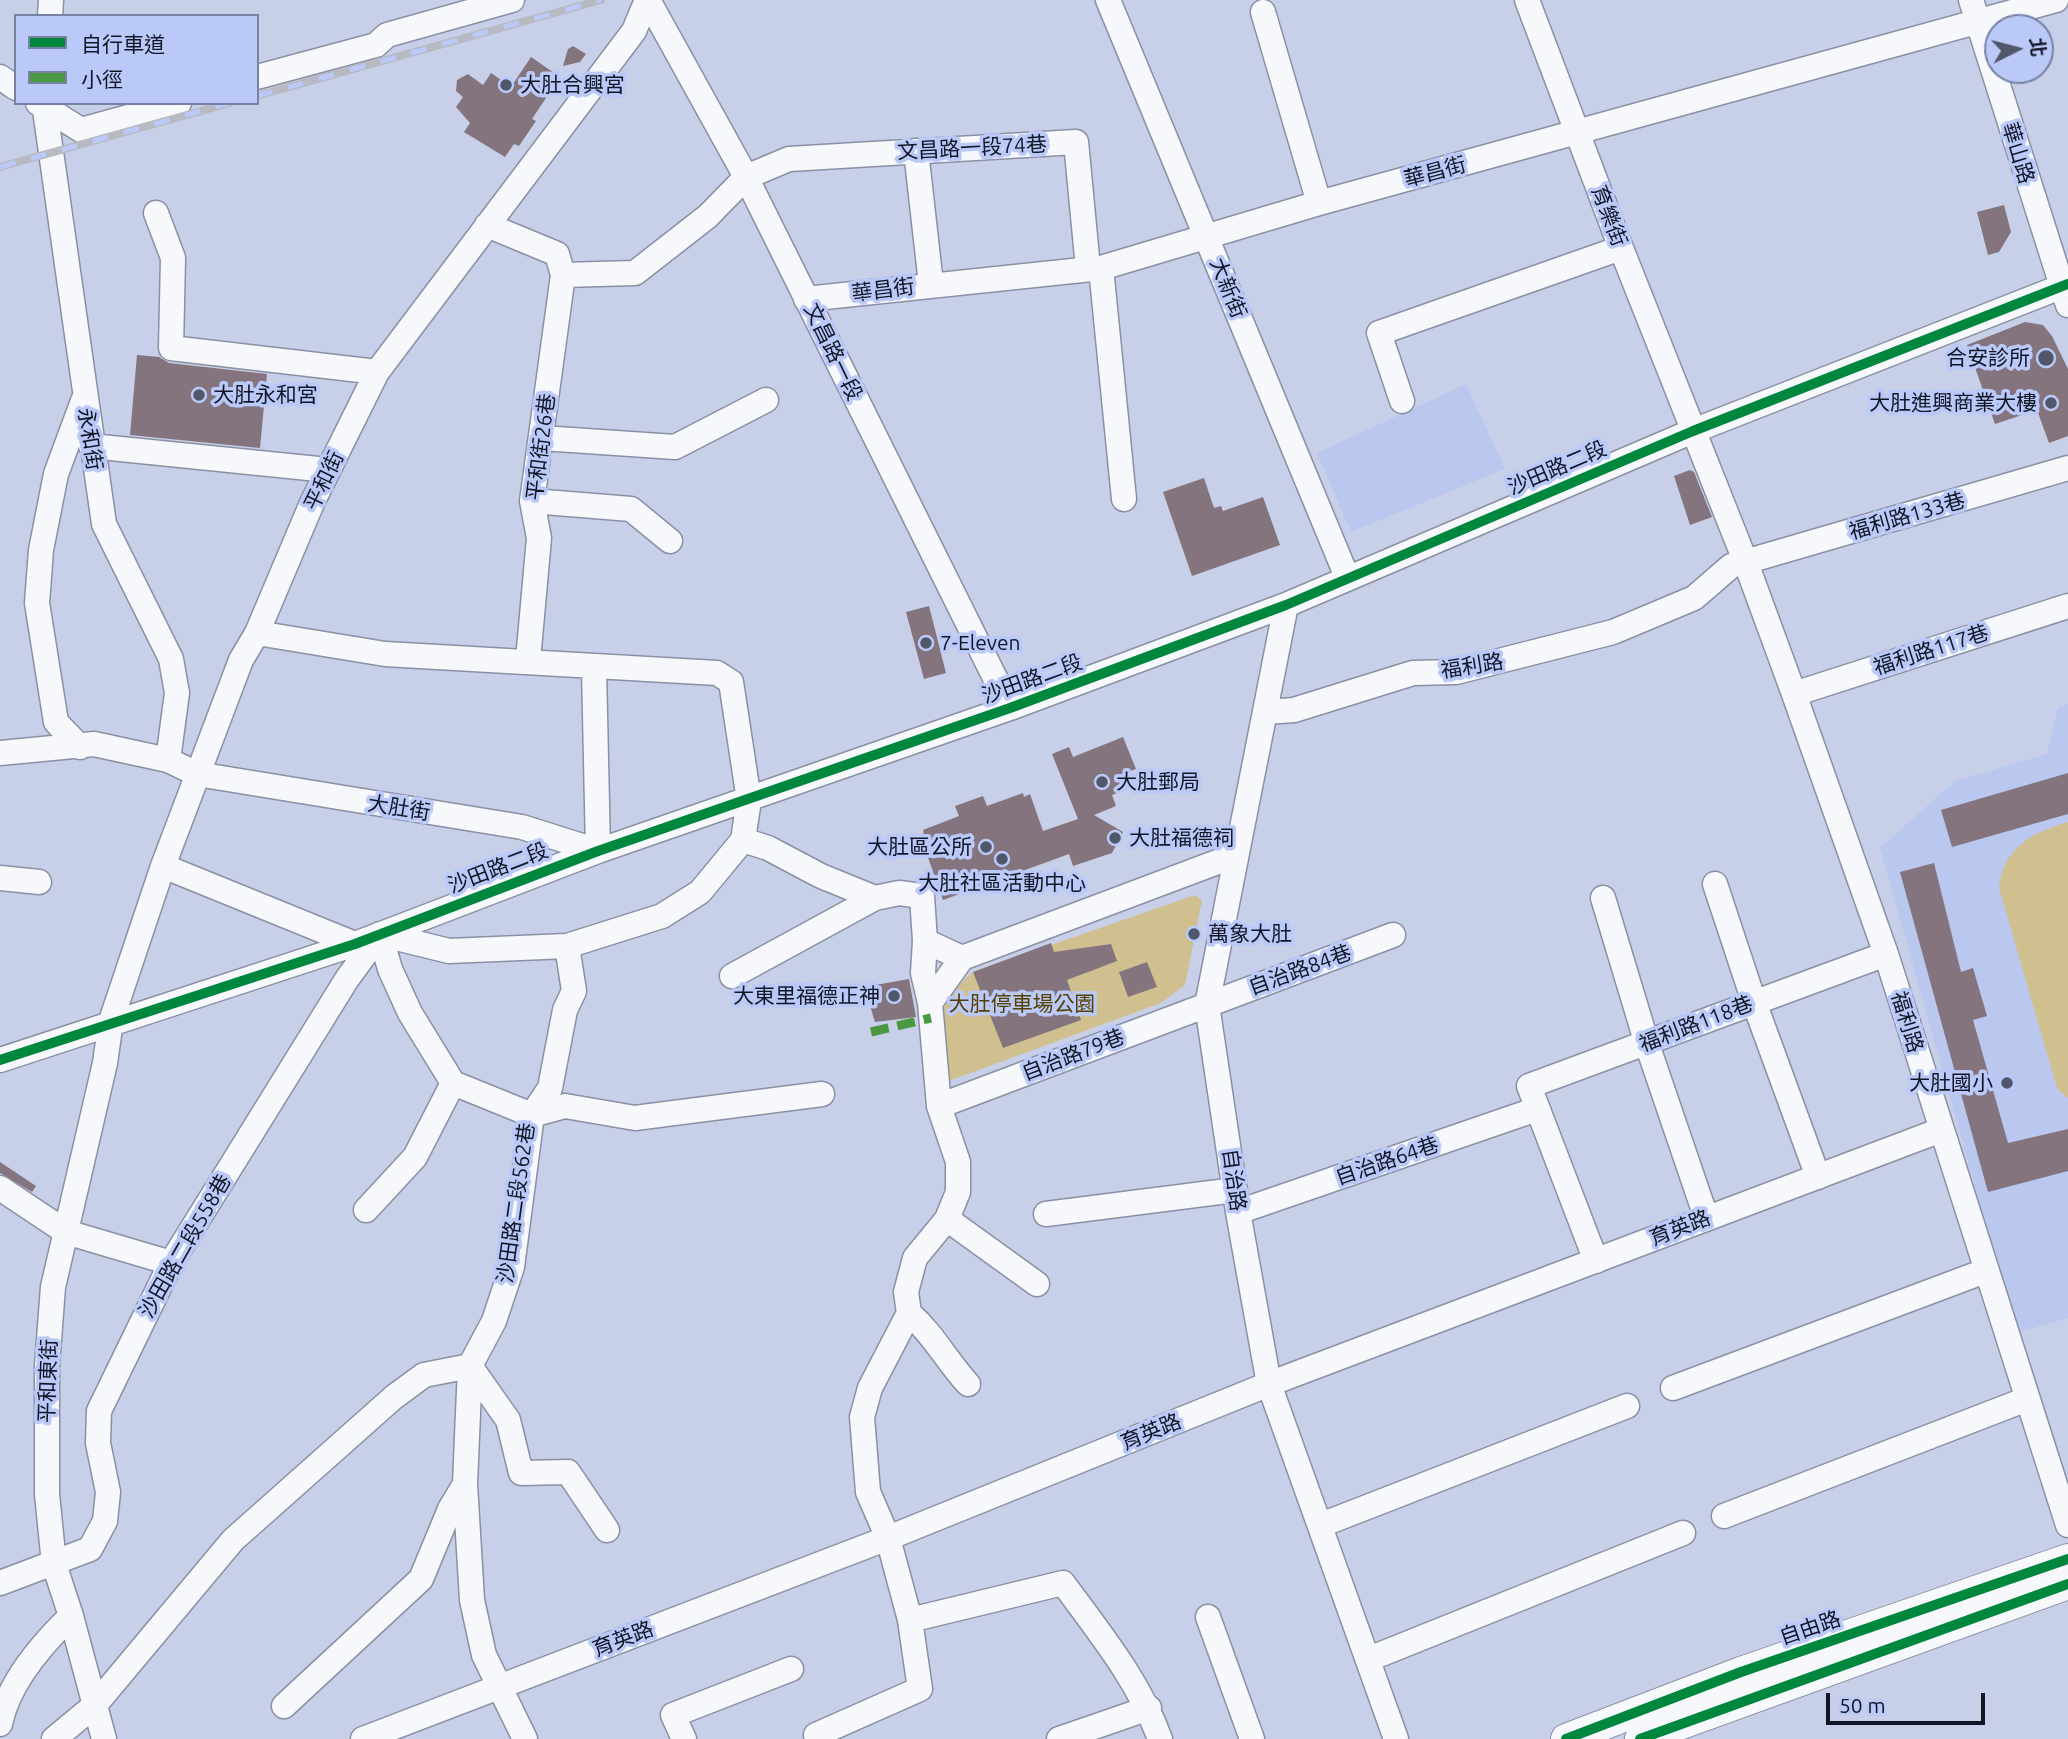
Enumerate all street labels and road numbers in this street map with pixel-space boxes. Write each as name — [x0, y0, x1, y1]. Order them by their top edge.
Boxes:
street label: 華山路 — [1997, 119, 2039, 187]
street label: 文昌路一段74巷 — [897, 132, 1047, 164]
street label: 華昌街 — [1401, 152, 1469, 192]
street label: 育樂街 — [1586, 182, 1632, 250]
street label: 大新街 — [1205, 254, 1251, 322]
street label: 華昌街 — [850, 274, 916, 306]
street label: 文昌路一段 — [799, 299, 867, 405]
street label: 平和街26巷 — [522, 392, 560, 502]
street label: 永和街 — [73, 406, 107, 472]
street label: 沙田路二段 — [1504, 436, 1610, 500]
street label: 平和街 — [299, 447, 349, 515]
street label: 福利路133巷 — [1846, 487, 1968, 545]
street label: 福利路117巷 — [1870, 620, 1992, 680]
street label: 沙田路二段 — [978, 649, 1086, 709]
street label: 福利路 — [1439, 649, 1505, 683]
street label: 大肚街 — [366, 791, 432, 825]
street label: 沙田路二段 — [444, 837, 552, 899]
street label: 自治路84巷 — [1245, 940, 1355, 1000]
street label: 福利路 — [1886, 988, 1928, 1056]
street label: 福利路118巷 — [1636, 991, 1756, 1057]
street label: 自治路79巷 — [1018, 1024, 1128, 1086]
street label: 沙田路二段562巷 — [492, 1121, 540, 1285]
street label: 自治路64巷 — [1332, 1132, 1442, 1190]
street label: 自治路 — [1217, 1147, 1251, 1213]
street label: 沙田路二段558巷 — [134, 1170, 236, 1322]
street label: 育英路 — [1646, 1205, 1714, 1251]
street label: 平和東街 — [34, 1339, 62, 1423]
street label: 育英路 — [1117, 1409, 1185, 1455]
street label: 自由路 — [1776, 1606, 1844, 1650]
street label: 育英路 — [589, 1616, 657, 1662]

